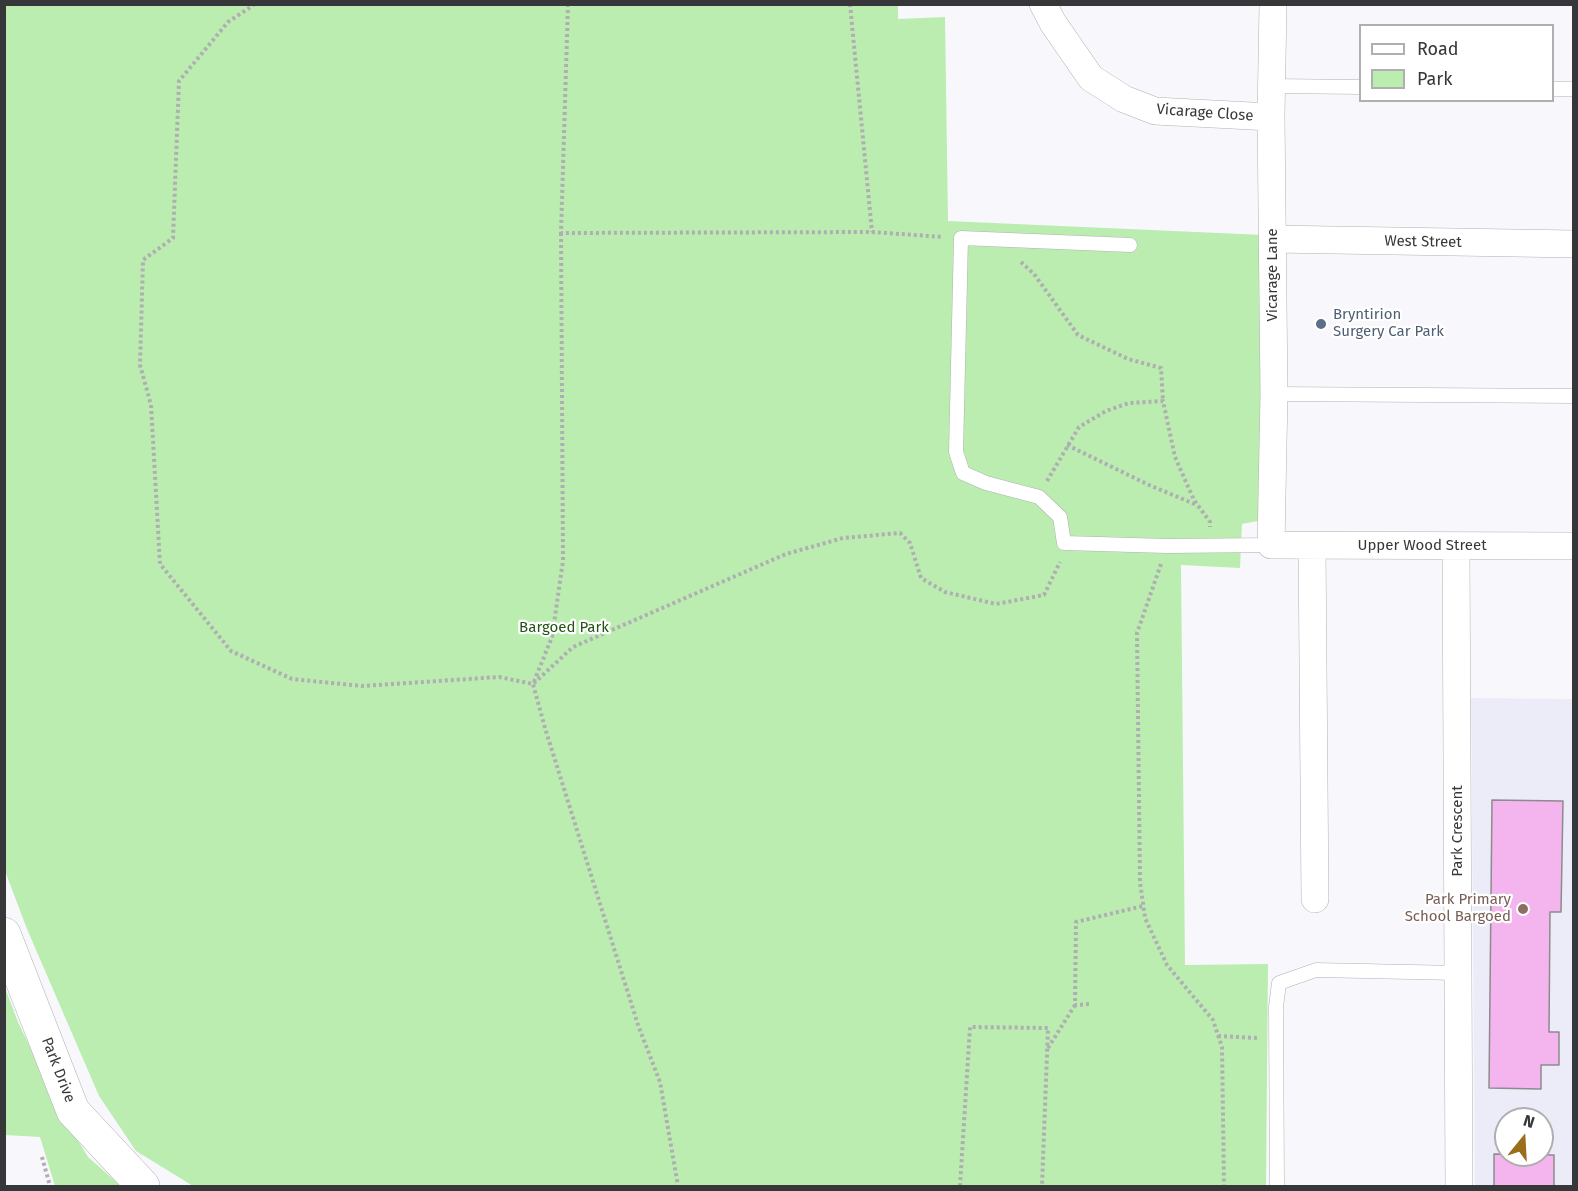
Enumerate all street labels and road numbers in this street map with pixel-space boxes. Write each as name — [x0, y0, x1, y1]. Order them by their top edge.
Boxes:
street label: Vicarage Close — [1156, 101, 1254, 125]
street label: Vicarage Lane — [1264, 228, 1282, 322]
street label: West Street — [1384, 232, 1462, 252]
street label: Upper Wood Street — [1357, 537, 1487, 555]
street label: Park Crescent — [1449, 785, 1467, 877]
street label: Park Drive — [37, 1035, 79, 1105]

